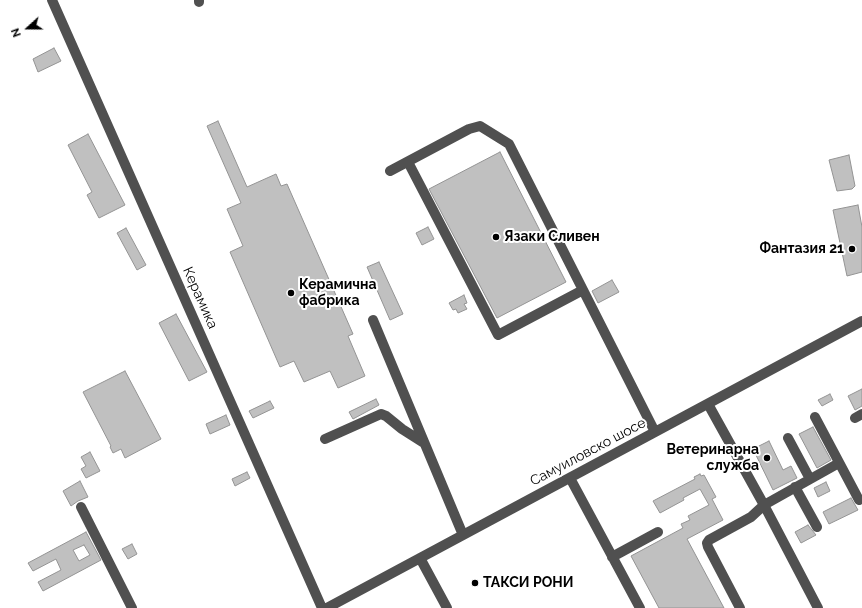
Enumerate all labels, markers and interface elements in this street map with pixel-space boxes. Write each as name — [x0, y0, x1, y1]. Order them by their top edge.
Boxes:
north arrow — [8, 8, 48, 48]
text: N — [9, 26, 24, 39]
place label: Язаки Сливен — [504, 229, 600, 245]
marker: Язаки Сливен — [491, 232, 501, 242]
place label: Фантазия 21 — [760, 241, 844, 257]
marker: Фантазия 21 — [847, 244, 857, 254]
street label: Керамика — [179, 264, 221, 332]
place label: Керамична фабрика — [299, 277, 376, 310]
marker: Керамична фабрика — [286, 288, 296, 298]
street label: Самуиловско шосе — [527, 414, 649, 490]
place label: Ветеринарна служба — [666, 442, 759, 474]
marker: Ветеринарна служба — [762, 453, 772, 463]
place label: ТАКСИ РОНИ — [483, 575, 573, 591]
marker: ТАКСИ РОНИ — [470, 578, 480, 588]

